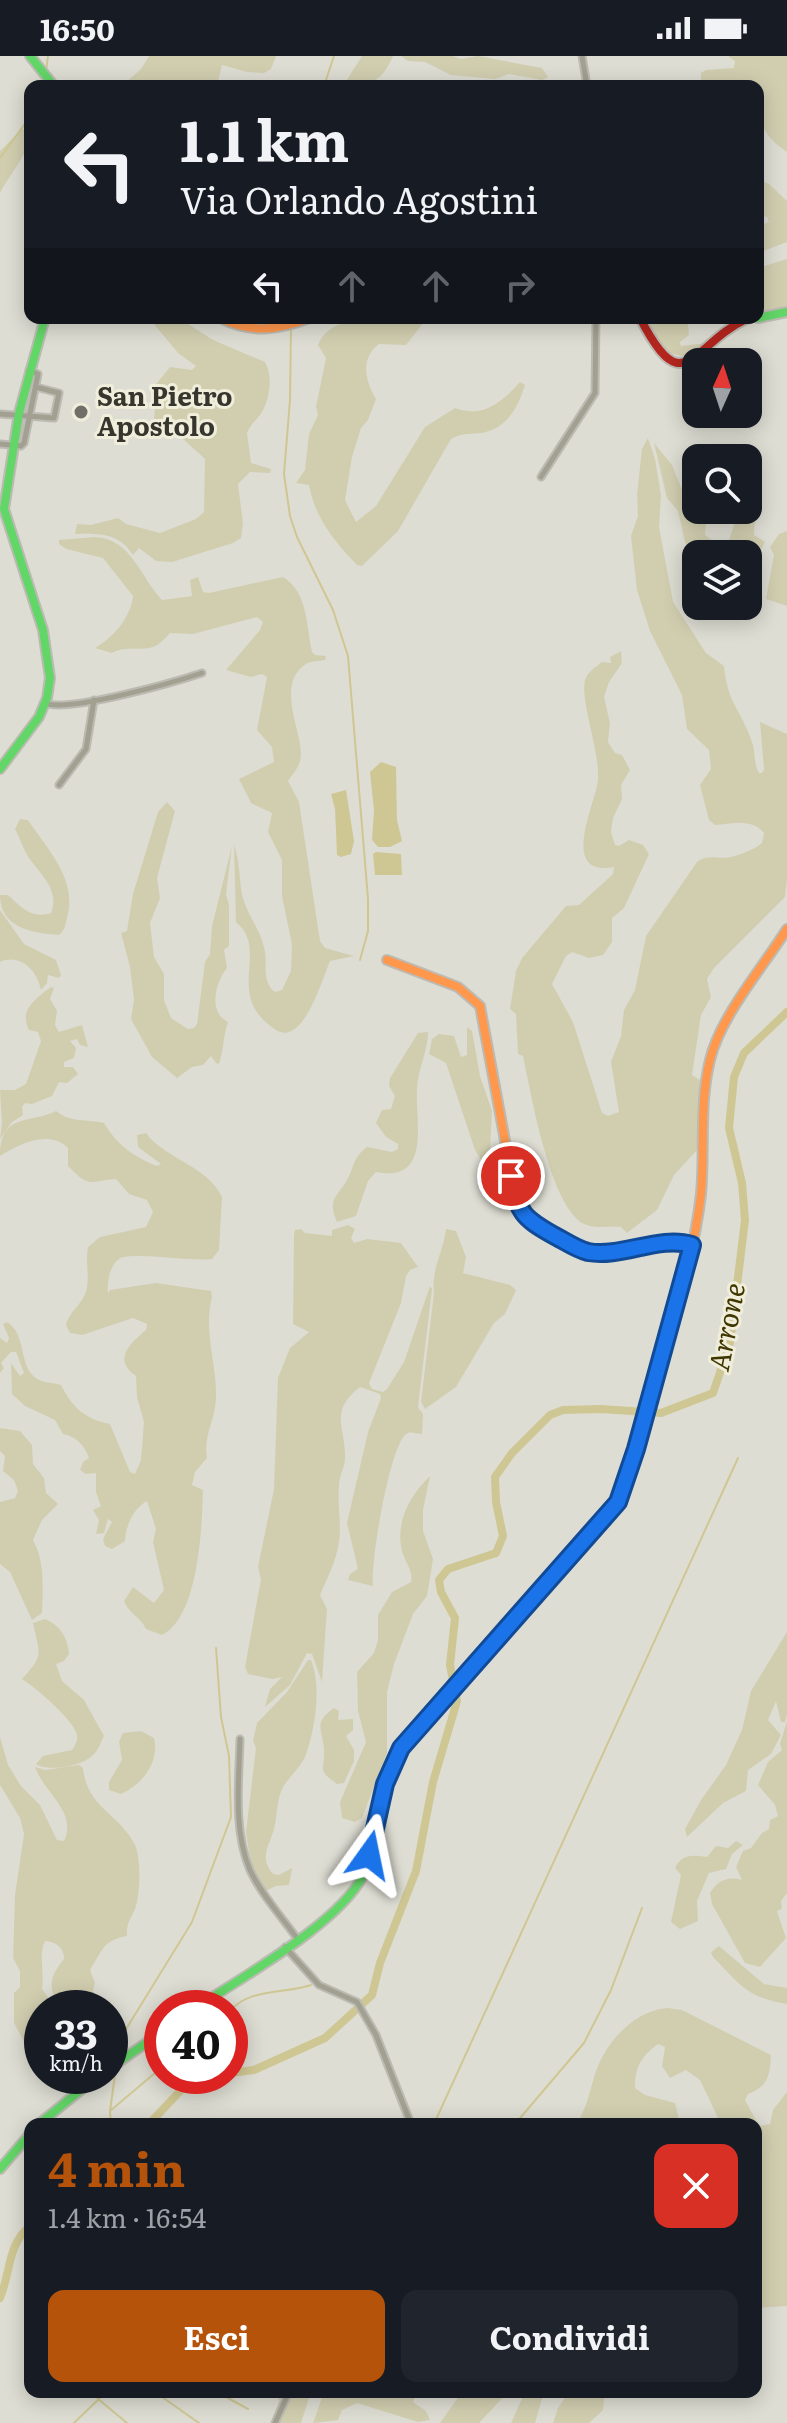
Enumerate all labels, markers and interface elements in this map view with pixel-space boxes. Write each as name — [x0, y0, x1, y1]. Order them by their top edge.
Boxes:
text: 16:50 — [40, 6, 115, 50]
text: 1.1 km — [180, 96, 349, 179]
icon: left — [48, 112, 152, 216]
text: Via Orlando Agostini — [180, 172, 538, 225]
icon: left — [246, 264, 290, 308]
icon: ahead — [330, 264, 374, 308]
icon: ahead — [414, 264, 458, 308]
icon: right — [498, 264, 542, 308]
north arrow — [682, 348, 762, 428]
map controls — [682, 348, 762, 620]
place label: San Pietro Apostolo — [97, 375, 233, 444]
marker: San Pietro Apostolo — [72, 403, 90, 421]
button: search — [682, 444, 762, 524]
button: layers — [682, 540, 762, 620]
pin — [477, 1142, 545, 1210]
icon: arrive — [489, 1154, 533, 1198]
water label: Arrone — [696, 1279, 754, 1374]
position arrow — [327, 1813, 411, 1897]
speed limit sign: 40 — [144, 1990, 248, 2094]
text: 33 — [54, 2002, 98, 2061]
text: km/h — [49, 2047, 103, 2077]
text: 4 min — [48, 2131, 185, 2202]
button: close — [654, 2144, 738, 2228]
text: 1.4 km · 16:54 — [48, 2197, 206, 2236]
button: Esci — [48, 2290, 385, 2382]
button: Condividi — [401, 2290, 738, 2382]

